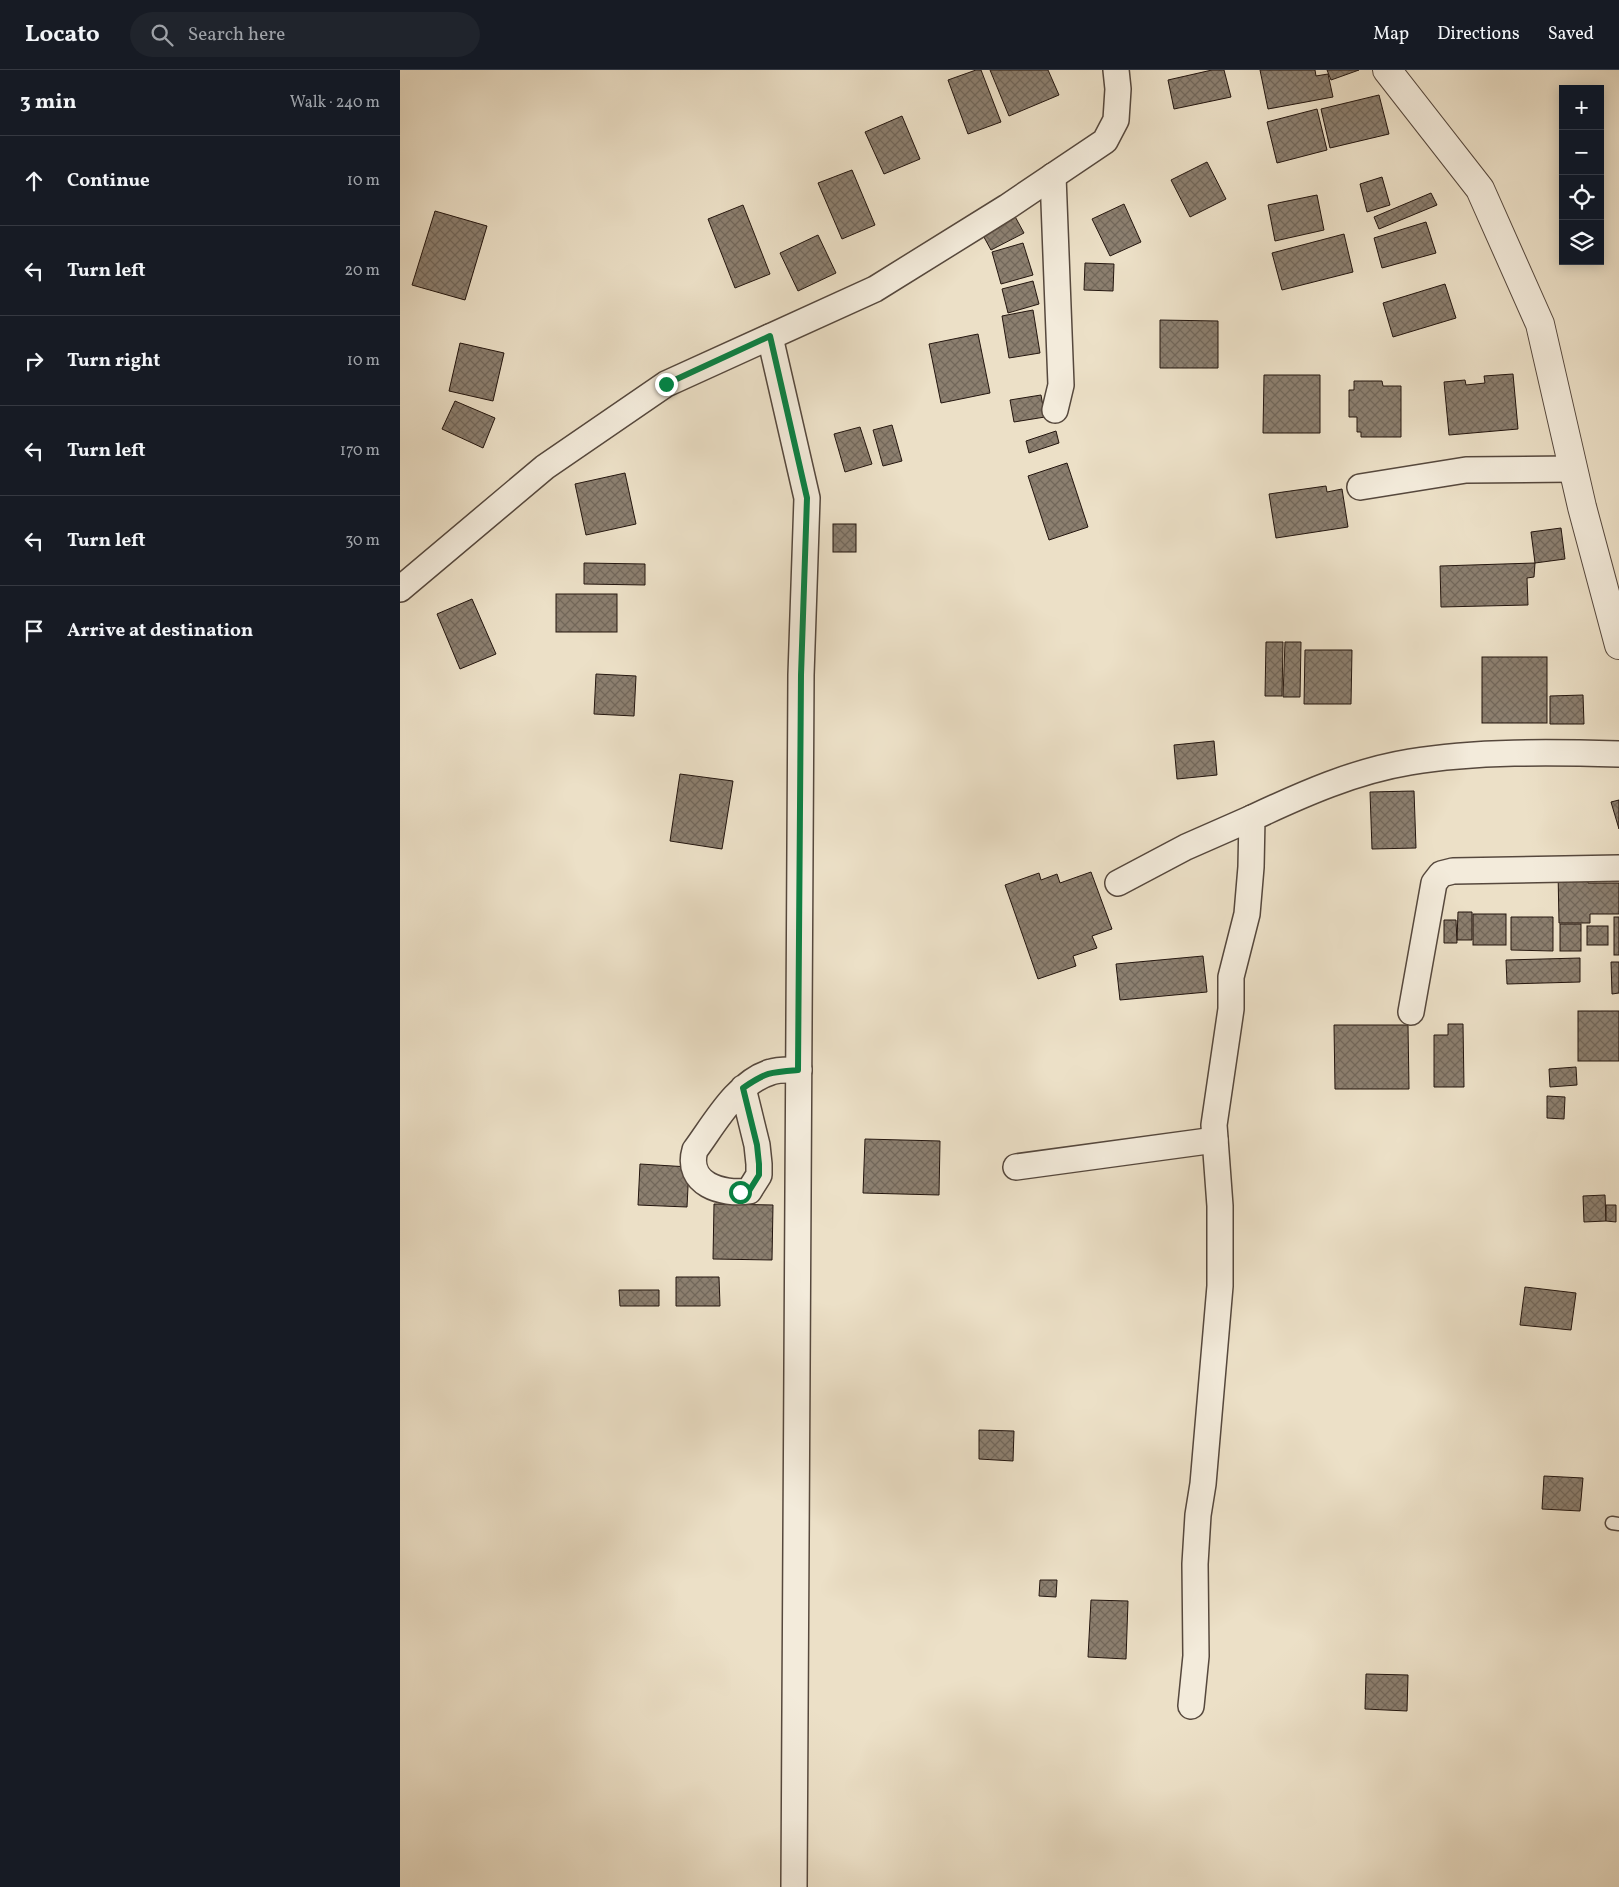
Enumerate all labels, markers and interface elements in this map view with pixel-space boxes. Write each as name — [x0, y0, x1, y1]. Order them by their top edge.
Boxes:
search box — [130, 12, 480, 57]
text: Locato — [25, 18, 100, 52]
icon: search — [148, 21, 176, 49]
text: Search here — [188, 22, 285, 48]
text: Map — [1373, 22, 1409, 47]
text: Directions — [1437, 22, 1520, 47]
text: Saved — [1548, 22, 1594, 47]
map controls — [1559, 85, 1604, 265]
button: + — [1559, 85, 1604, 130]
text: 3 min — [20, 88, 76, 117]
text: Walk · 240 m — [290, 92, 380, 114]
button: − — [1559, 130, 1604, 175]
icon: ahead — [20, 167, 48, 195]
text: Continue — [67, 168, 150, 194]
text: 10 m — [347, 170, 380, 192]
button: locate — [1559, 175, 1604, 220]
button: layers — [1559, 220, 1604, 265]
icon: left — [20, 257, 48, 285]
text: Turn left — [67, 258, 146, 284]
text: 20 m — [345, 260, 380, 282]
icon: right — [20, 347, 48, 375]
text: Turn right — [67, 348, 160, 374]
text: 10 m — [347, 350, 380, 372]
route end — [655, 373, 678, 396]
icon: left — [20, 437, 48, 465]
text: Turn left — [67, 438, 146, 464]
text: 170 m — [340, 440, 380, 462]
icon: left — [20, 527, 48, 555]
text: Turn left — [67, 528, 146, 554]
text: 30 m — [345, 530, 380, 552]
icon: arrive — [20, 617, 48, 645]
text: Arrive at destination — [67, 618, 253, 644]
route start — [729, 1181, 752, 1204]

